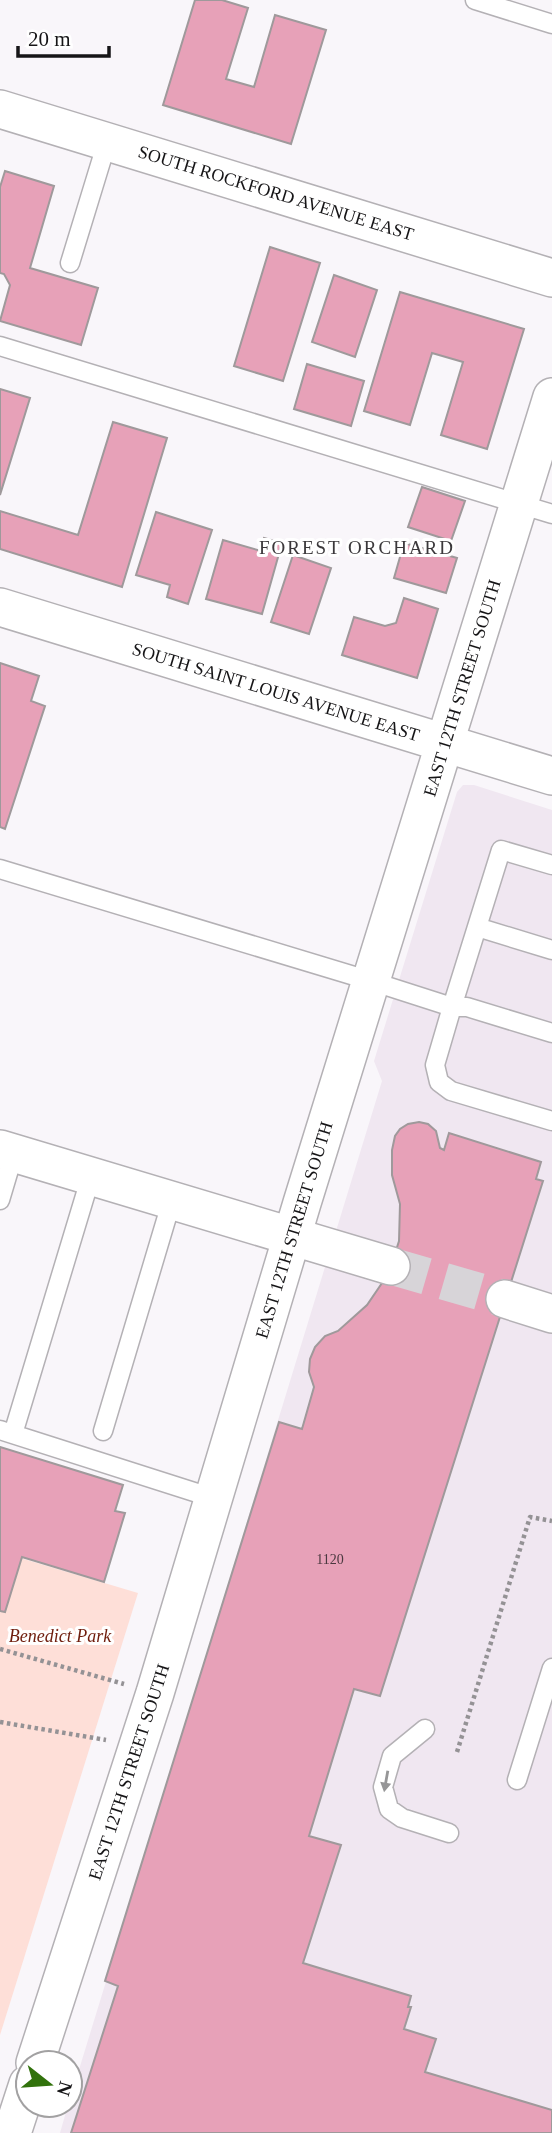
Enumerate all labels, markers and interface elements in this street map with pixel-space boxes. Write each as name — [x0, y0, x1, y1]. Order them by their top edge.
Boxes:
scale bar — [18, 14, 108, 58]
text: 20 m — [28, 27, 71, 51]
street label: SOUTH ROCKFORD AVENUE EAST — [136, 141, 416, 245]
district label: FOREST ORCHARD — [259, 537, 455, 558]
street label: EAST 12TH STREET SOUTH — [419, 577, 505, 799]
street label: SOUTH SAINT LOUIS AVENUE EAST — [130, 639, 422, 745]
street label: EAST 12TH STREET SOUTH — [251, 1119, 337, 1341]
house number: 1120 — [316, 1552, 344, 1567]
park label: Benedict Park — [9, 1626, 112, 1646]
street label: EAST 12TH STREET SOUTH — [85, 1662, 173, 1882]
one-way arrow — [380, 1770, 391, 1792]
north arrow — [14, 2049, 84, 2119]
text: N — [53, 2079, 77, 2099]

